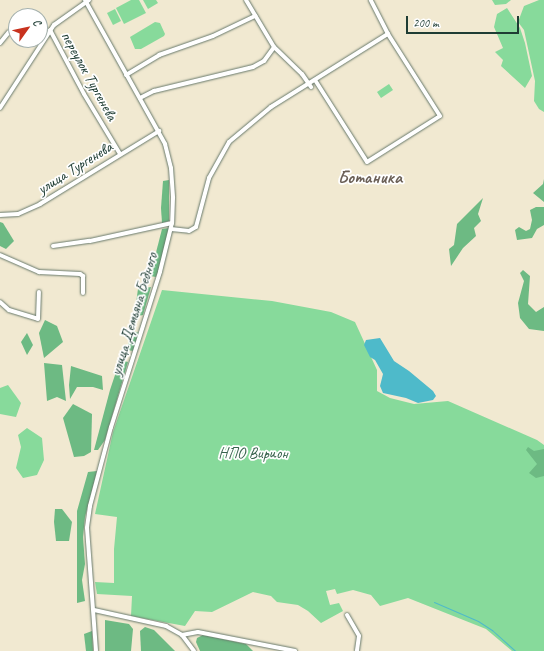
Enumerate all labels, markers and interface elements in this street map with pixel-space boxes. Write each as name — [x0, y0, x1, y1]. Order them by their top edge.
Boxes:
north arrow — [8, 8, 48, 48]
scale bar — [408, 8, 521, 34]
text: 200 m — [413, 15, 439, 31]
text: С — [30, 16, 45, 28]
street label: переулок Тургенева — [57, 28, 121, 124]
street label: улица Тургенева — [34, 137, 116, 199]
district label: Ботаника — [338, 166, 402, 188]
street label: улица Демьяна Бедного — [106, 251, 162, 377]
park label: НПО Вирион — [218, 443, 288, 463]

